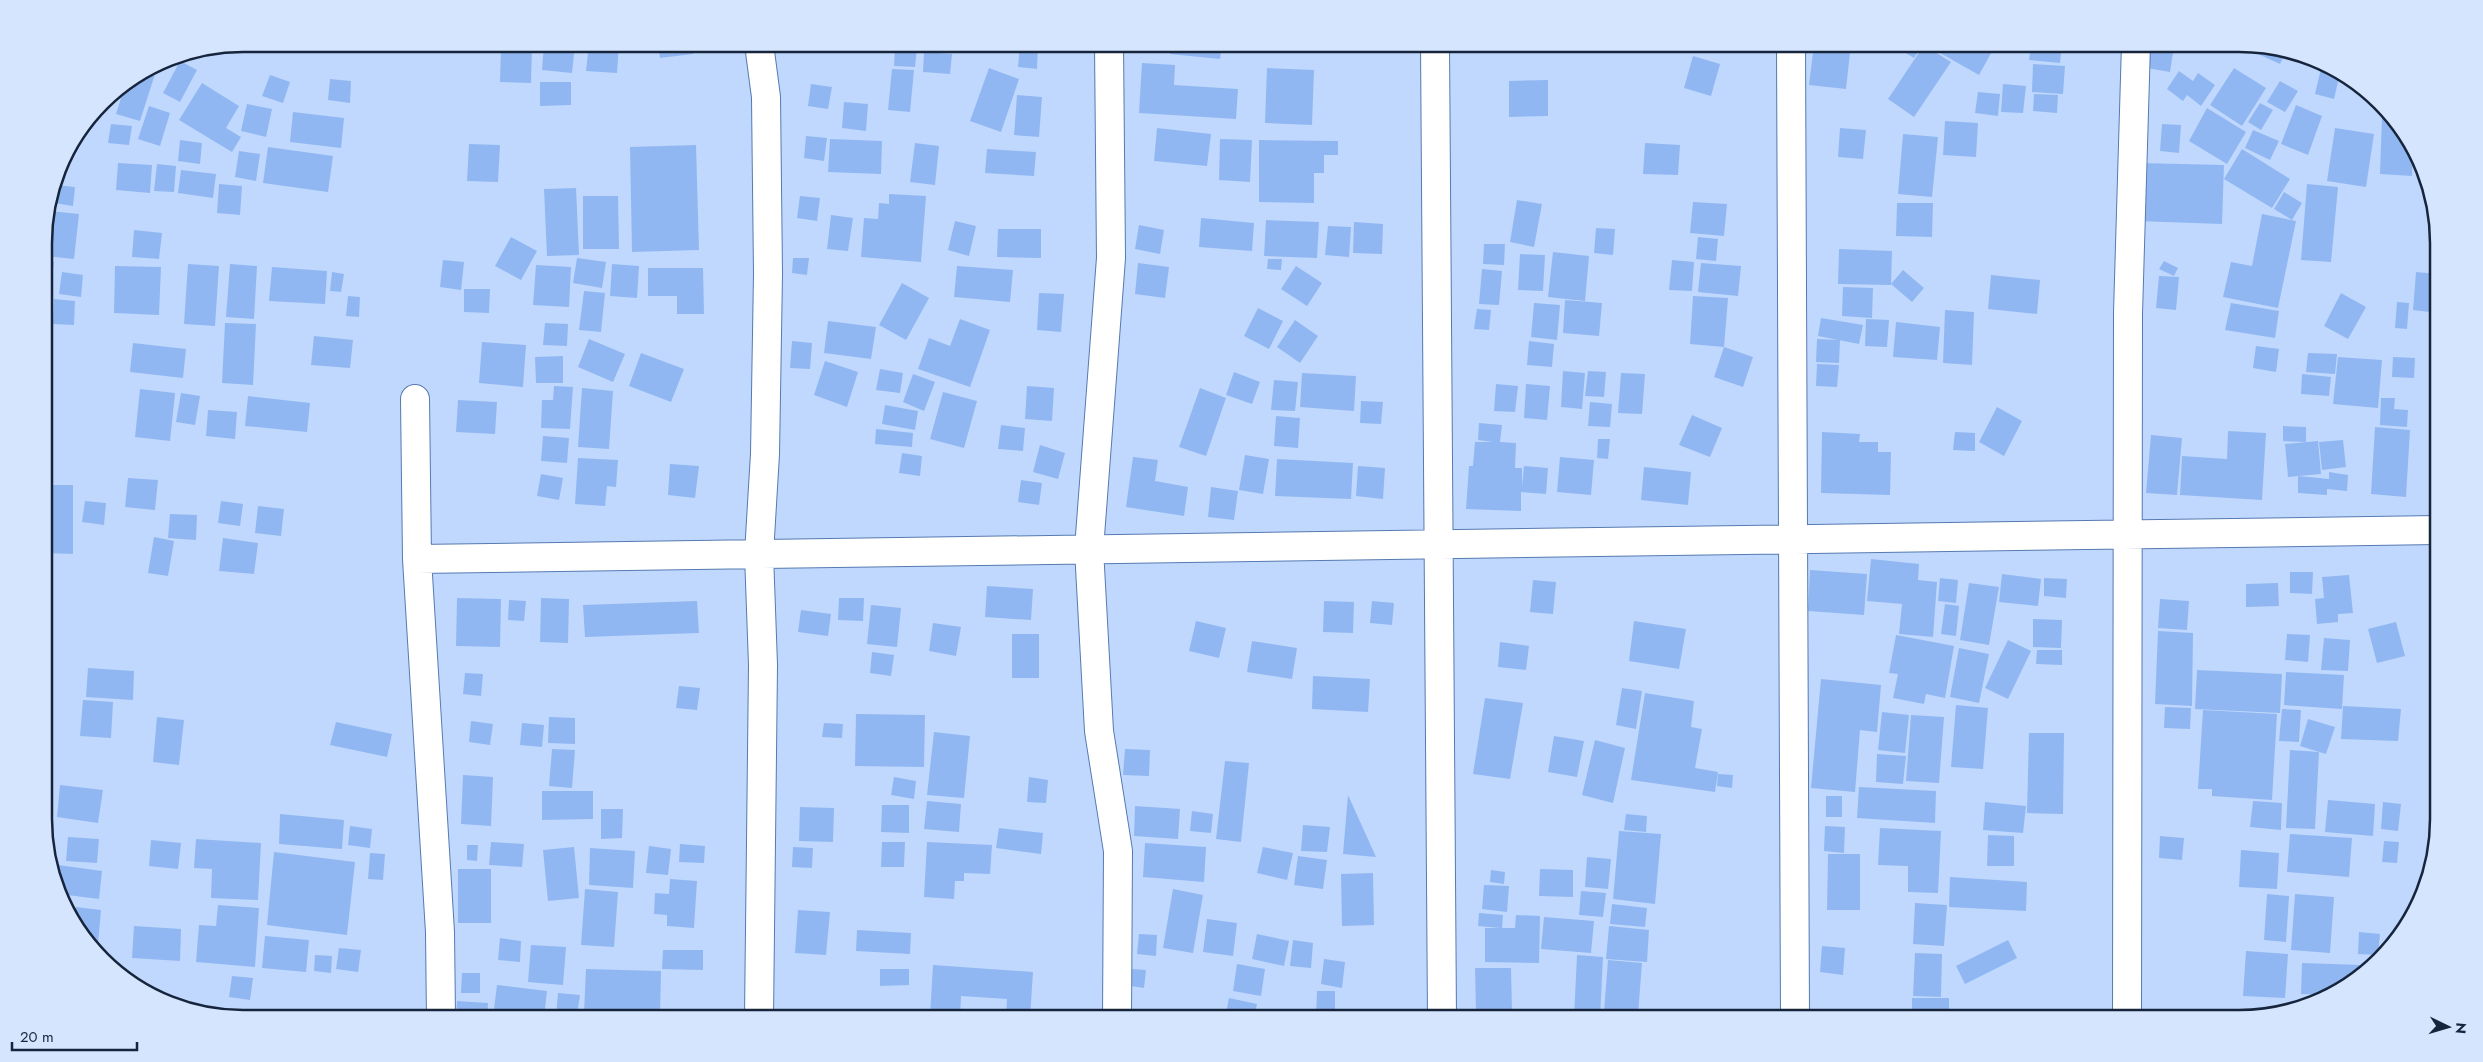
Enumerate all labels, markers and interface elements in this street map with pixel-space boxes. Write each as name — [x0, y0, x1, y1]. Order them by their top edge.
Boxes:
north arrow — [2423, 1002, 2473, 1052]
scale bar — [12, 1020, 138, 1052]
text: N — [2451, 1022, 2471, 1035]
text: 20 m — [20, 1026, 54, 1048]

